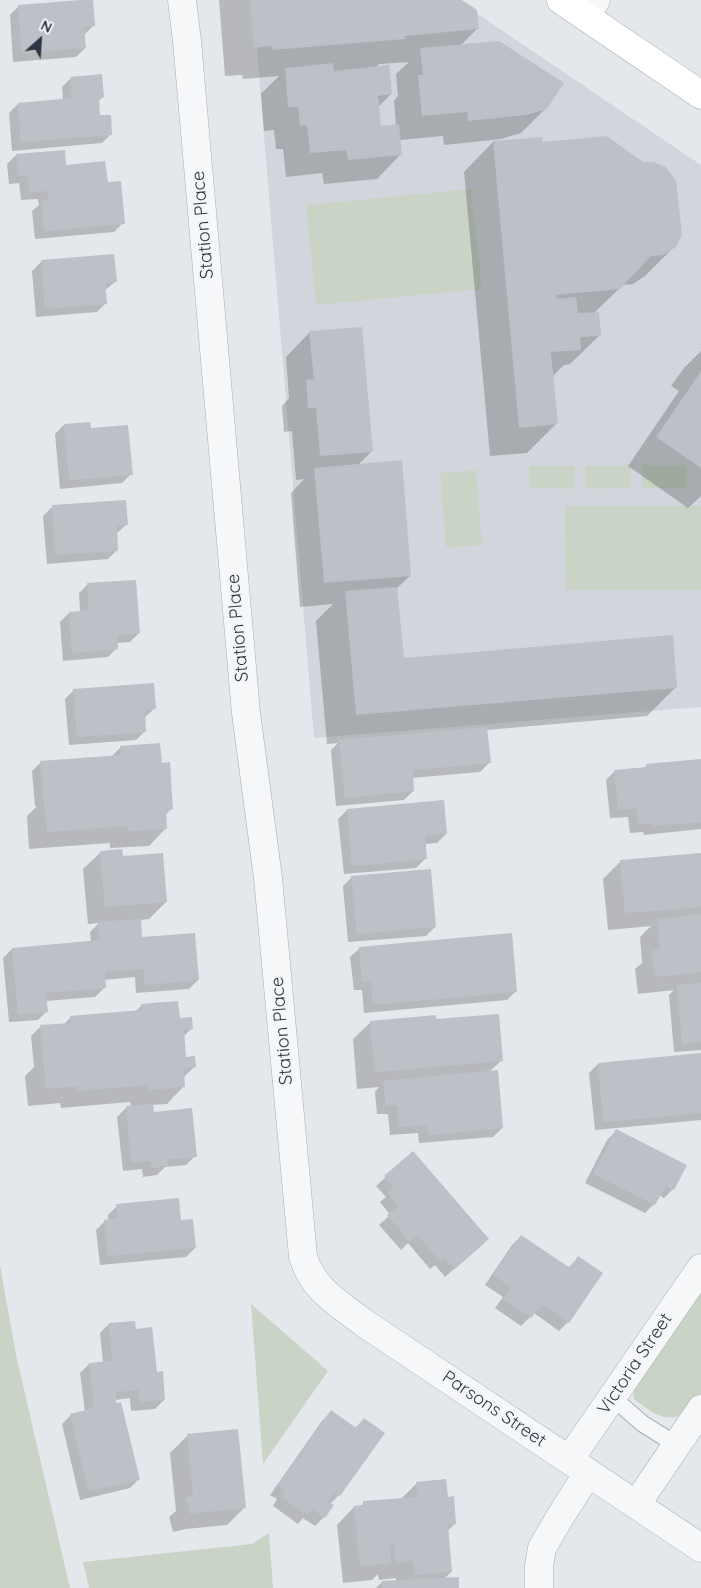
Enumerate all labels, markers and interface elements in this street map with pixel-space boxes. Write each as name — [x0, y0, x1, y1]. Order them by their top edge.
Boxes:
north arrow — [15, 15, 65, 65]
text: N — [38, 16, 55, 37]
street label: Station Place — [188, 170, 218, 280]
street label: Station Place — [223, 573, 253, 683]
street label: Station Place — [267, 976, 297, 1086]
street label: Victoria Street — [593, 1309, 677, 1419]
street label: Parsons Street — [438, 1366, 550, 1452]

